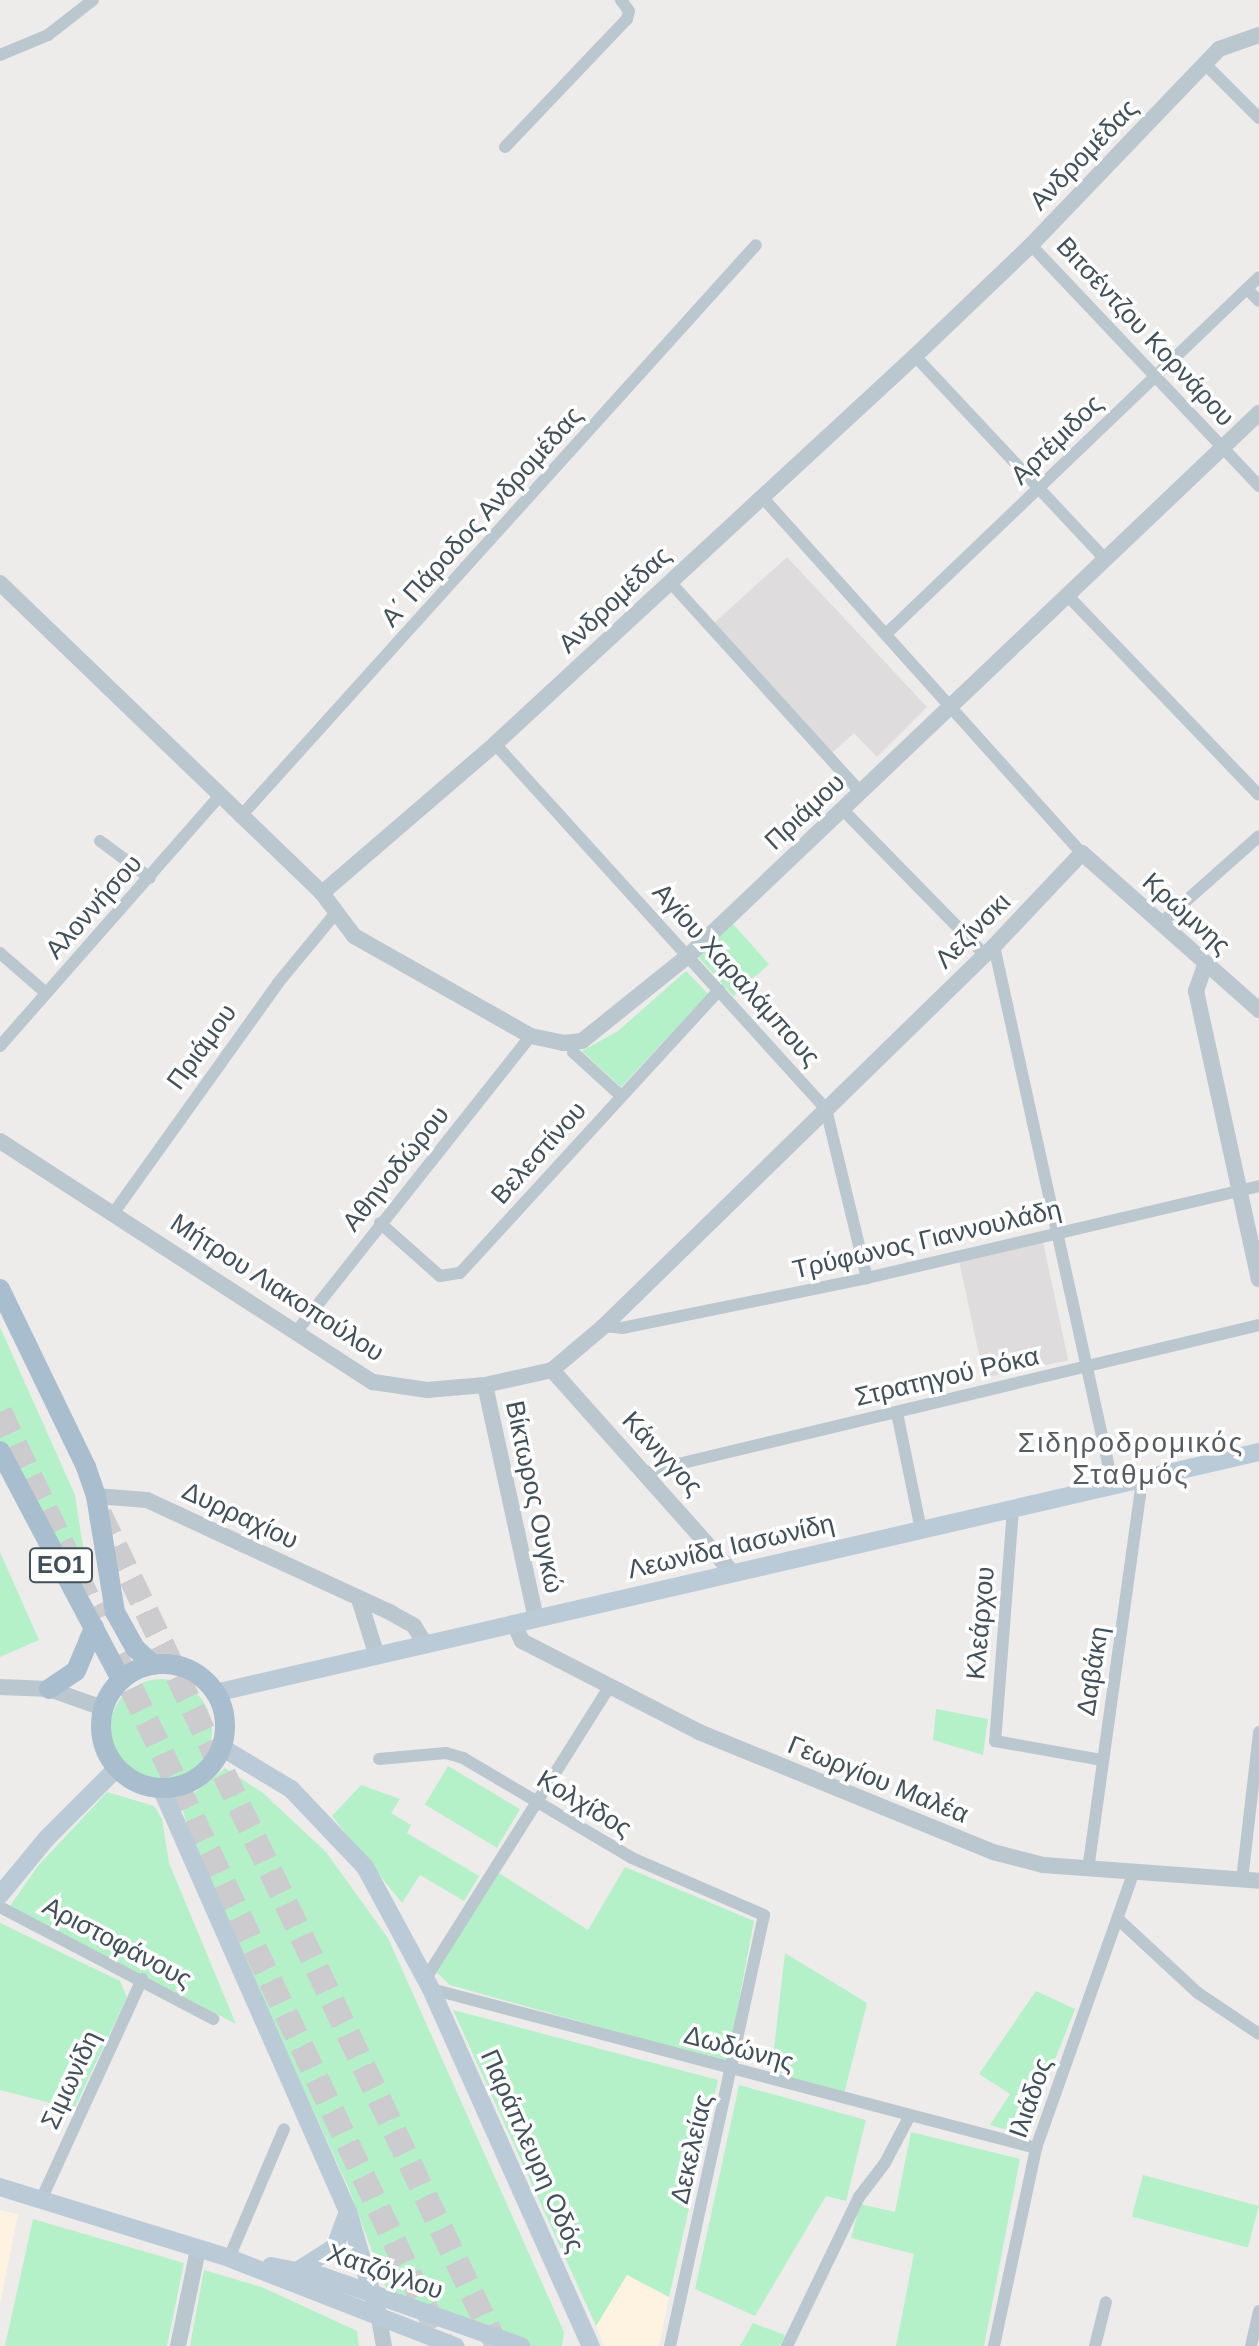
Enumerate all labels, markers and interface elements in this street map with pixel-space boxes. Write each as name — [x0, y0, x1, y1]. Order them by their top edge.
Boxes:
street label: Ανδρομέδας — [1023, 93, 1145, 217]
street label: Βιτσέντζου Κορνάρου — [1049, 231, 1241, 433]
street label: Αρτέμιδος — [1004, 389, 1110, 491]
street label: Α΄ Πάροδος Ανδρομέδας — [374, 400, 590, 634]
street label: Ανδρομέδας — [552, 540, 678, 660]
street label: Πριάμου — [759, 767, 851, 857]
street label: Αλοννήσου — [39, 848, 149, 966]
street label: Κρώμνης — [1136, 866, 1236, 962]
street label: Αγίου Χαραλάμπους — [646, 877, 826, 1073]
street label: Λεζίνσκι — [929, 887, 1017, 975]
street label: Πριάμου — [161, 998, 243, 1096]
street label: Βελεστίνου — [485, 1095, 593, 1211]
street label: Αθηνοδώρου — [336, 1100, 456, 1238]
street label: Τρύφωνος Γιαννουλάδη — [790, 1194, 1064, 1286]
street label: Μήτρου Λιακοπούλου — [164, 1207, 390, 1369]
street label: Στρατηγού Ρόκα — [852, 1341, 1042, 1413]
street label: Βίκτωρος Ουγκώ — [498, 1398, 570, 1596]
street label: Κάνιγγος — [615, 1405, 709, 1503]
district label: Σιδηροδρομικός Σταθμός — [1018, 1426, 1244, 1492]
street label: Δυρραχίου — [177, 1476, 303, 1556]
street label: Λεωνίδα Ιασωνίδη — [625, 1508, 837, 1586]
road number: ΕΟ1 — [27, 1545, 95, 1585]
street label: Κλεάρχου — [961, 1565, 1001, 1681]
street label: Δαβάκη — [1071, 1624, 1115, 1718]
street label: Γεωργίου Μαλέα — [783, 1730, 973, 1830]
street label: Κολχίδος — [531, 1764, 637, 1844]
street label: Αριστοφάνους — [37, 1891, 197, 1995]
street label: Δωδώνης — [681, 2019, 797, 2079]
street label: Σιμωνίδη — [35, 2026, 107, 2134]
street label: Παράπλευρη Οδός — [473, 2045, 591, 2257]
street label: Ιλιάδος — [1003, 2054, 1059, 2142]
street label: Δεκελείας — [664, 2091, 720, 2207]
street label: Χατζόγλου — [323, 2238, 447, 2306]

